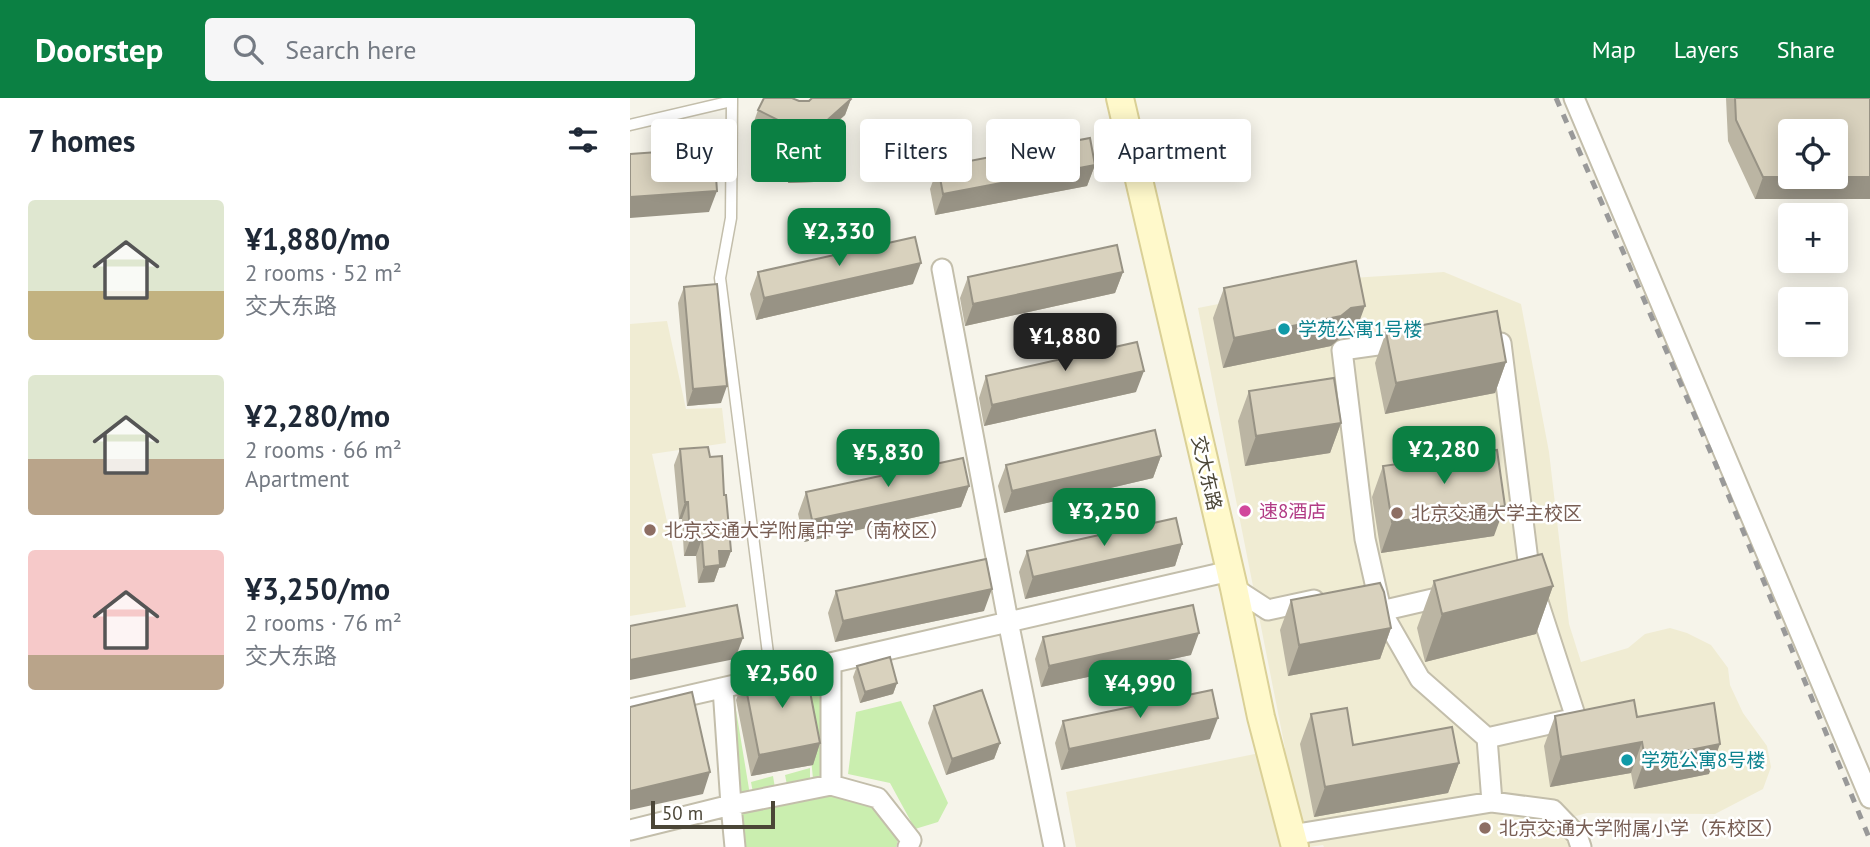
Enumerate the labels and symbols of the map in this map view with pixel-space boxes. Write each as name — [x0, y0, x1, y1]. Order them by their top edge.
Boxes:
pin: ¥2,330 — [782, 208, 896, 268]
pin: ¥1,880 — [1008, 314, 1122, 373]
place label: 学苑公寓1号楼 — [1298, 317, 1422, 341]
marker: 学苑公寓1号楼 — [1276, 321, 1292, 337]
pin: ¥2,280 — [1387, 426, 1501, 486]
pin: ¥5,830 — [831, 430, 945, 489]
street label: 交大东路 — [1187, 433, 1227, 513]
pin: ¥3,250 — [1047, 489, 1161, 548]
place label: 速8酒店 — [1259, 499, 1326, 523]
place label: 北京交通大学主校区 — [1411, 501, 1582, 525]
marker: 速8酒店 — [1237, 503, 1253, 519]
marker: 北京交通大学主校区 — [1389, 505, 1405, 521]
place label: 北京交通大学附属中学（南校区） — [664, 518, 949, 542]
marker: 北京交通大学附属中学（南校区） — [642, 522, 658, 538]
pin: ¥2,560 — [725, 650, 839, 710]
pin: ¥4,990 — [1083, 660, 1197, 720]
place label: 学苑公寓8号楼 — [1641, 748, 1765, 772]
marker: 学苑公寓8号楼 — [1619, 752, 1635, 768]
scale bar — [651, 798, 775, 830]
place label: 北京交通大学附属小学（东校区） — [1499, 816, 1784, 840]
marker: 北京交通大学附属小学（东校区） — [1477, 820, 1493, 836]

